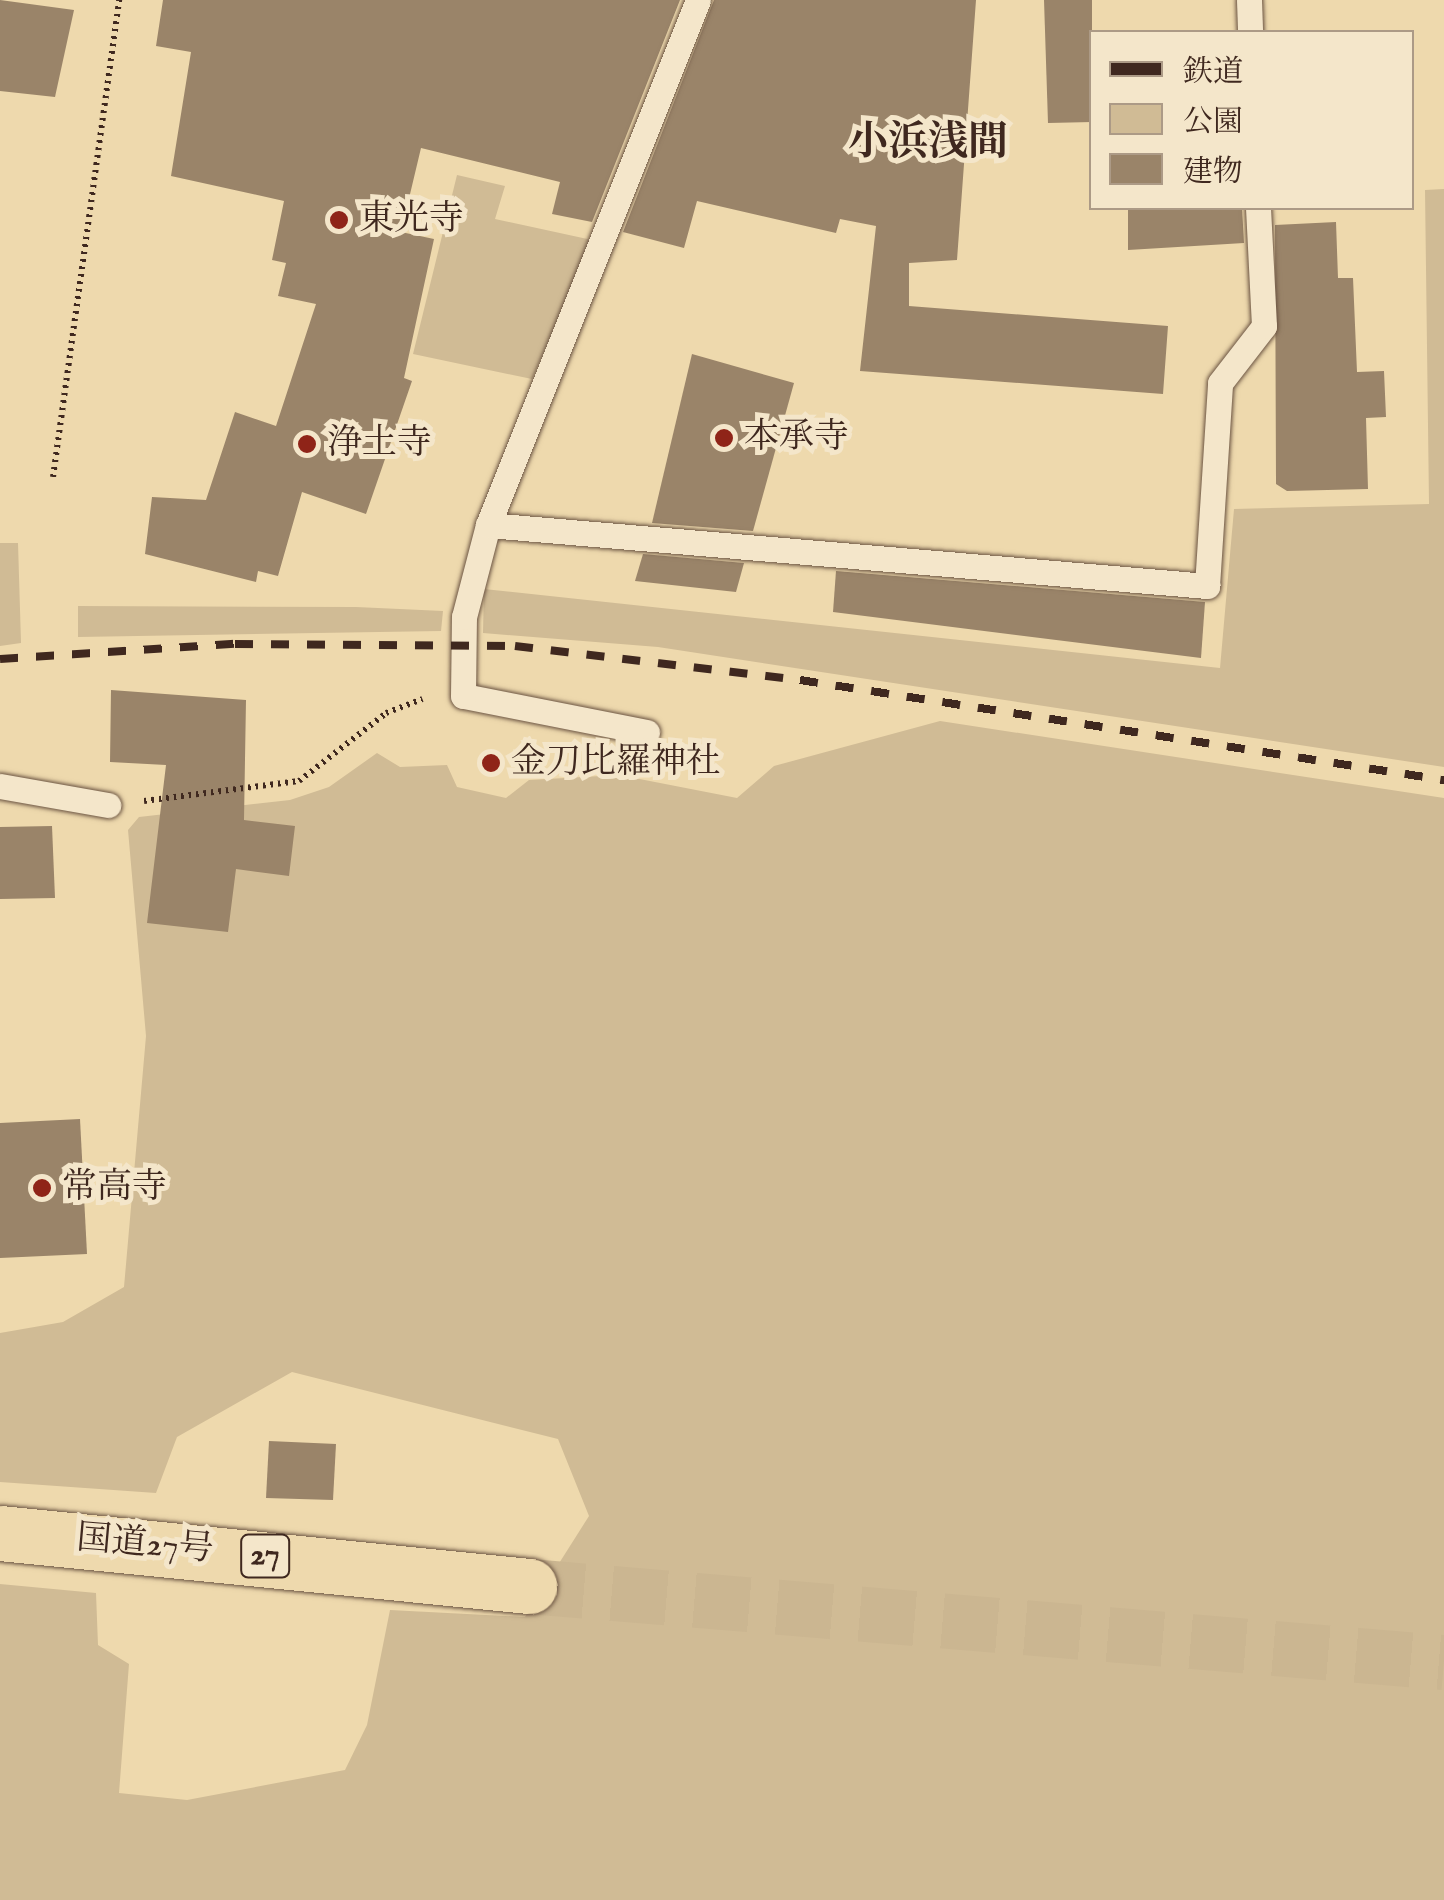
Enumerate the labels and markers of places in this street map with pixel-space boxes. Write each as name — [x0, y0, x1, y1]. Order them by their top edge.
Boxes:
place label: 東光寺 — [359, 199, 464, 241]
marker: 東光寺 — [328, 209, 350, 231]
place label: 本承寺 — [744, 417, 849, 459]
place label: 浄土寺 — [327, 423, 432, 465]
marker: 本承寺 — [713, 427, 735, 449]
marker: 浄土寺 — [296, 433, 318, 455]
place label: 金刀比羅神社 — [511, 742, 721, 784]
marker: 金刀比羅神社 — [480, 752, 502, 774]
place label: 常高寺 — [62, 1167, 167, 1209]
marker: 常高寺 — [31, 1177, 53, 1199]

